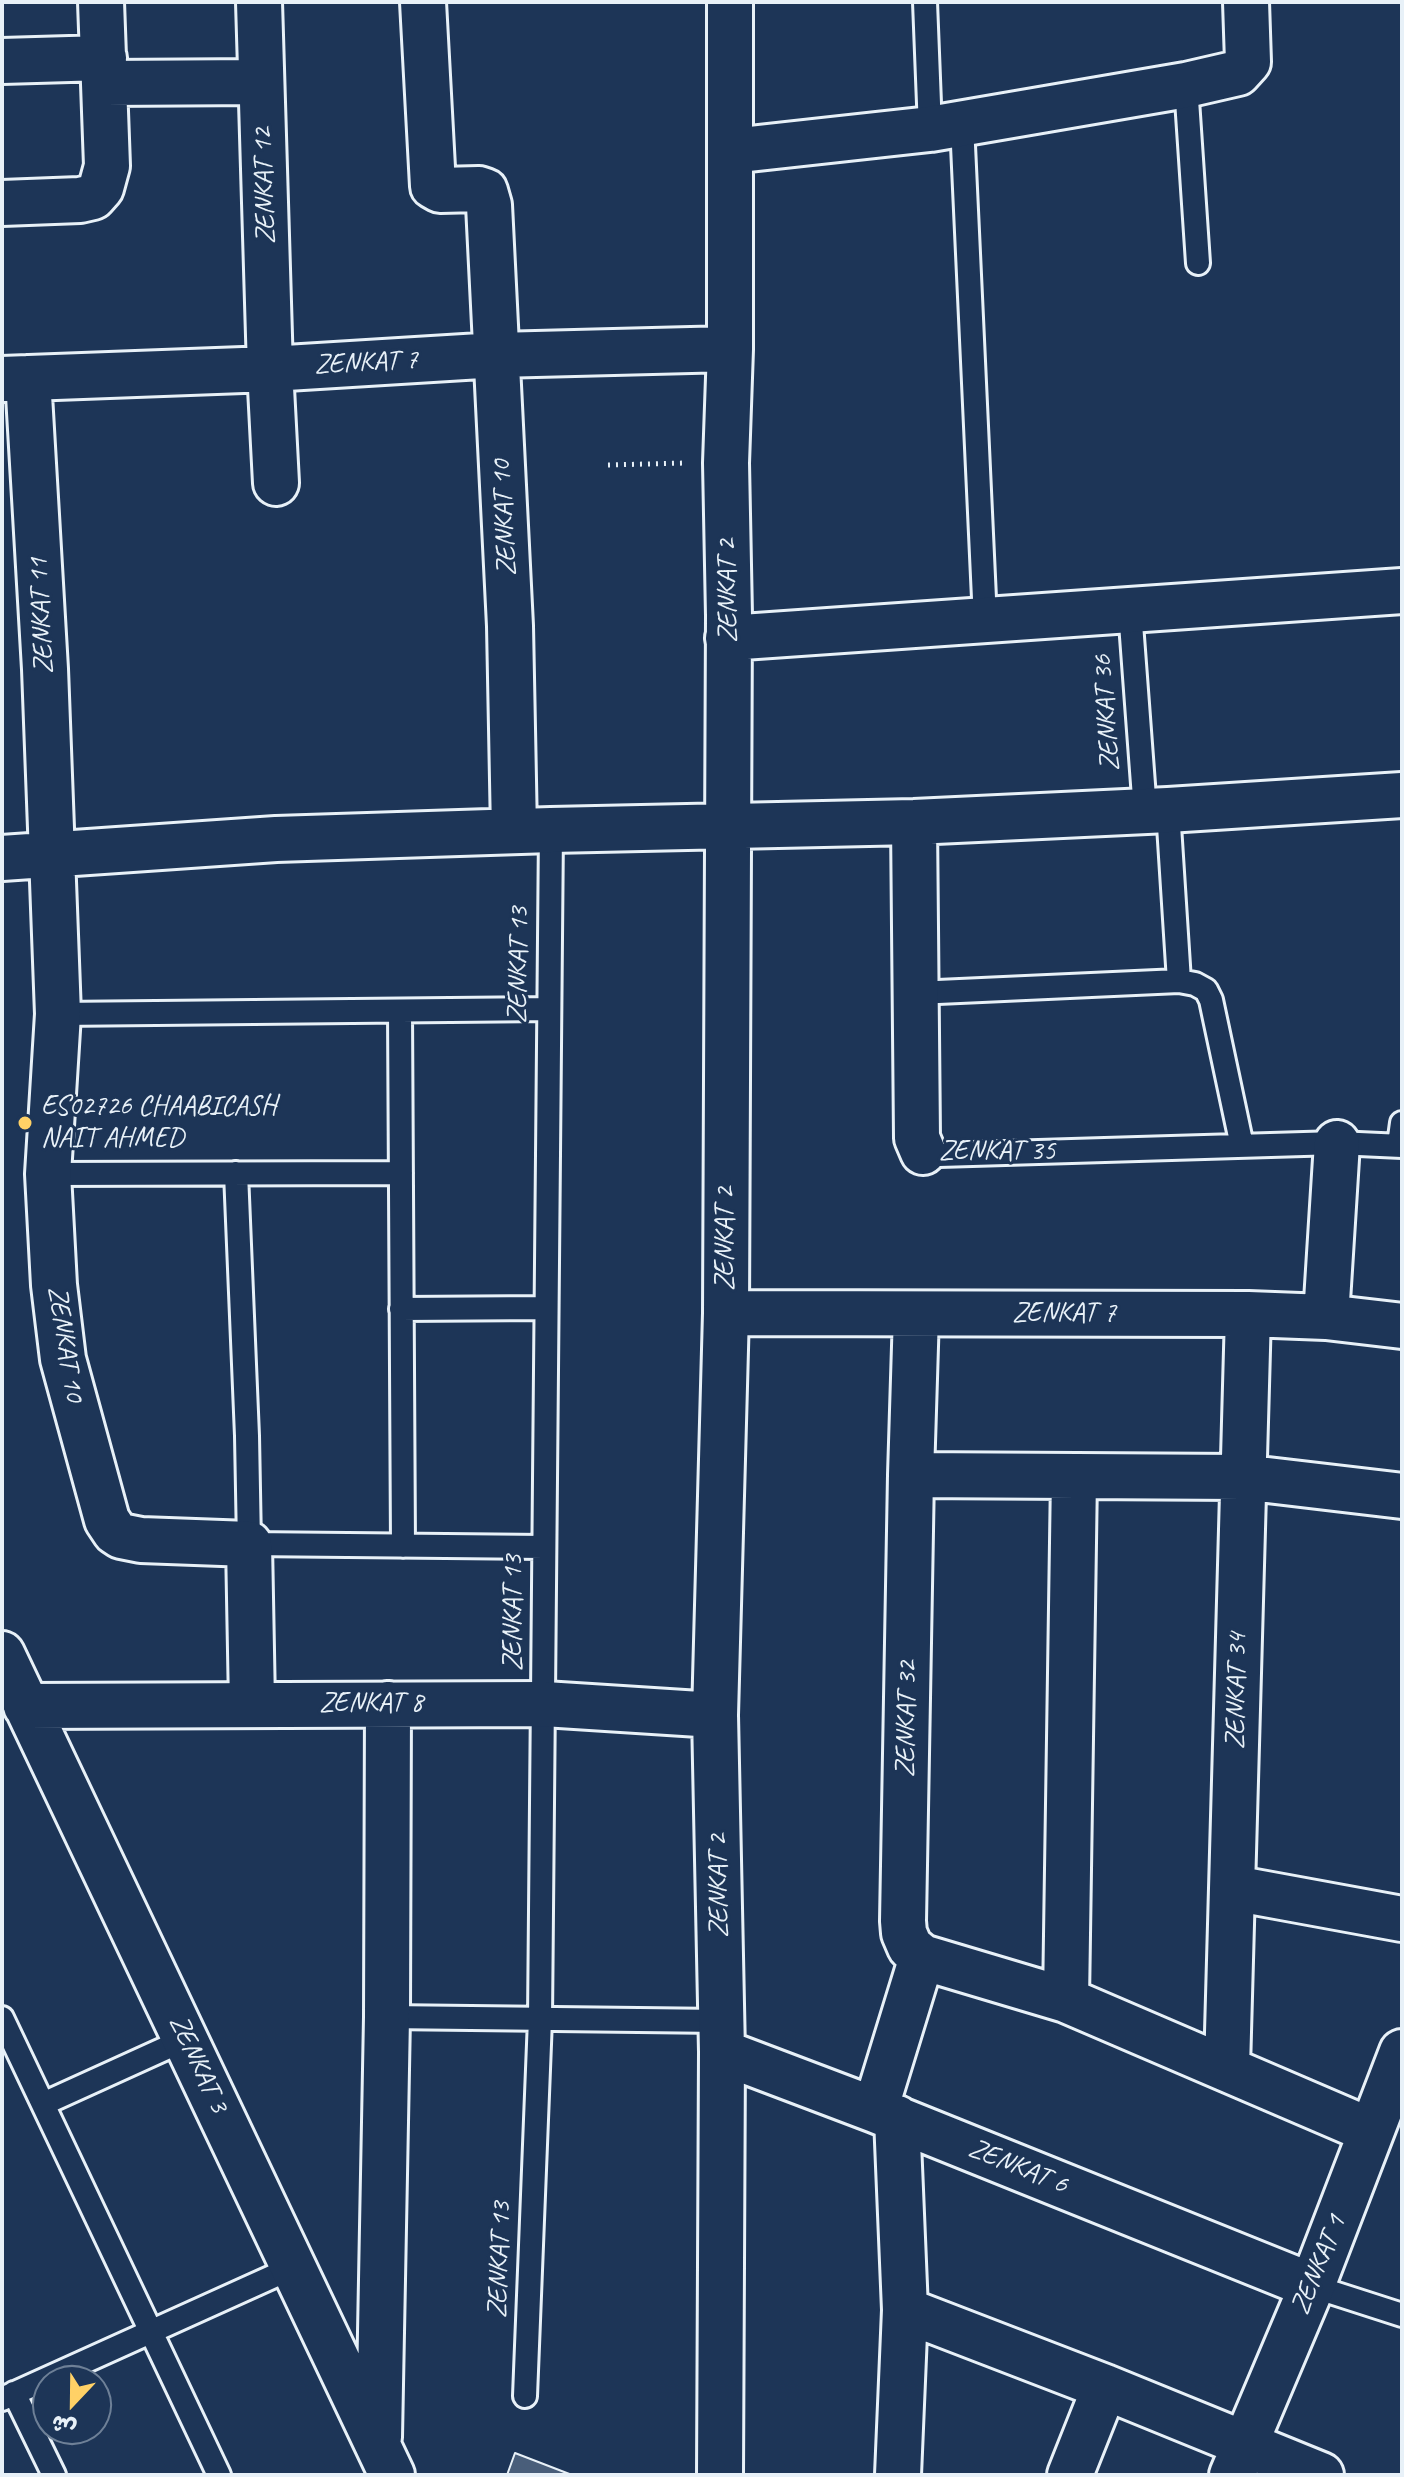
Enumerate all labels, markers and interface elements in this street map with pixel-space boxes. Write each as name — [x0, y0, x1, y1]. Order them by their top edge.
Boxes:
street label: ZENKAT 12 — [246, 127, 284, 245]
street label: ZENKAT 7 — [313, 344, 419, 382]
street label: ZENKAT 10 — [485, 459, 525, 577]
street label: ZENKAT 2 — [710, 539, 746, 643]
street label: ZENKAT 11 — [22, 557, 62, 675]
street label: ZENKAT 36 — [1086, 654, 1128, 772]
street label: ZENKAT 13 — [501, 906, 537, 1024]
place label: ES02726 CHAABICASH NAIT AHMED — [41, 1090, 276, 1156]
marker: ES02726 CHAABICASH NAIT AHMED — [16, 1114, 34, 1132]
street label: ZENKAT 35 — [939, 1135, 1055, 1169]
street label: ZENKAT 2 — [709, 1187, 743, 1291]
street label: ZENKAT 10 — [39, 1284, 91, 1404]
street label: ZENKAT 7 — [1012, 1297, 1116, 1331]
street label: ZENKAT 13 — [497, 1555, 531, 1671]
street label: ZENKAT 34 — [1219, 1632, 1255, 1750]
street label: ZENKAT 32 — [889, 1660, 925, 1778]
street label: ZENKAT 8 — [319, 1687, 423, 1721]
street label: ZENKAT 2 — [701, 1834, 737, 1938]
street label: ZENKAT 3 — [161, 2010, 235, 2118]
street label: ZENKAT 6 — [964, 2132, 1072, 2202]
street label: ZENKAT 13 — [481, 2201, 519, 2319]
street label: ZENKAT 1 — [1284, 2211, 1354, 2319]
north arrow — [32, 2365, 112, 2445]
text: ش — [47, 2408, 80, 2443]

